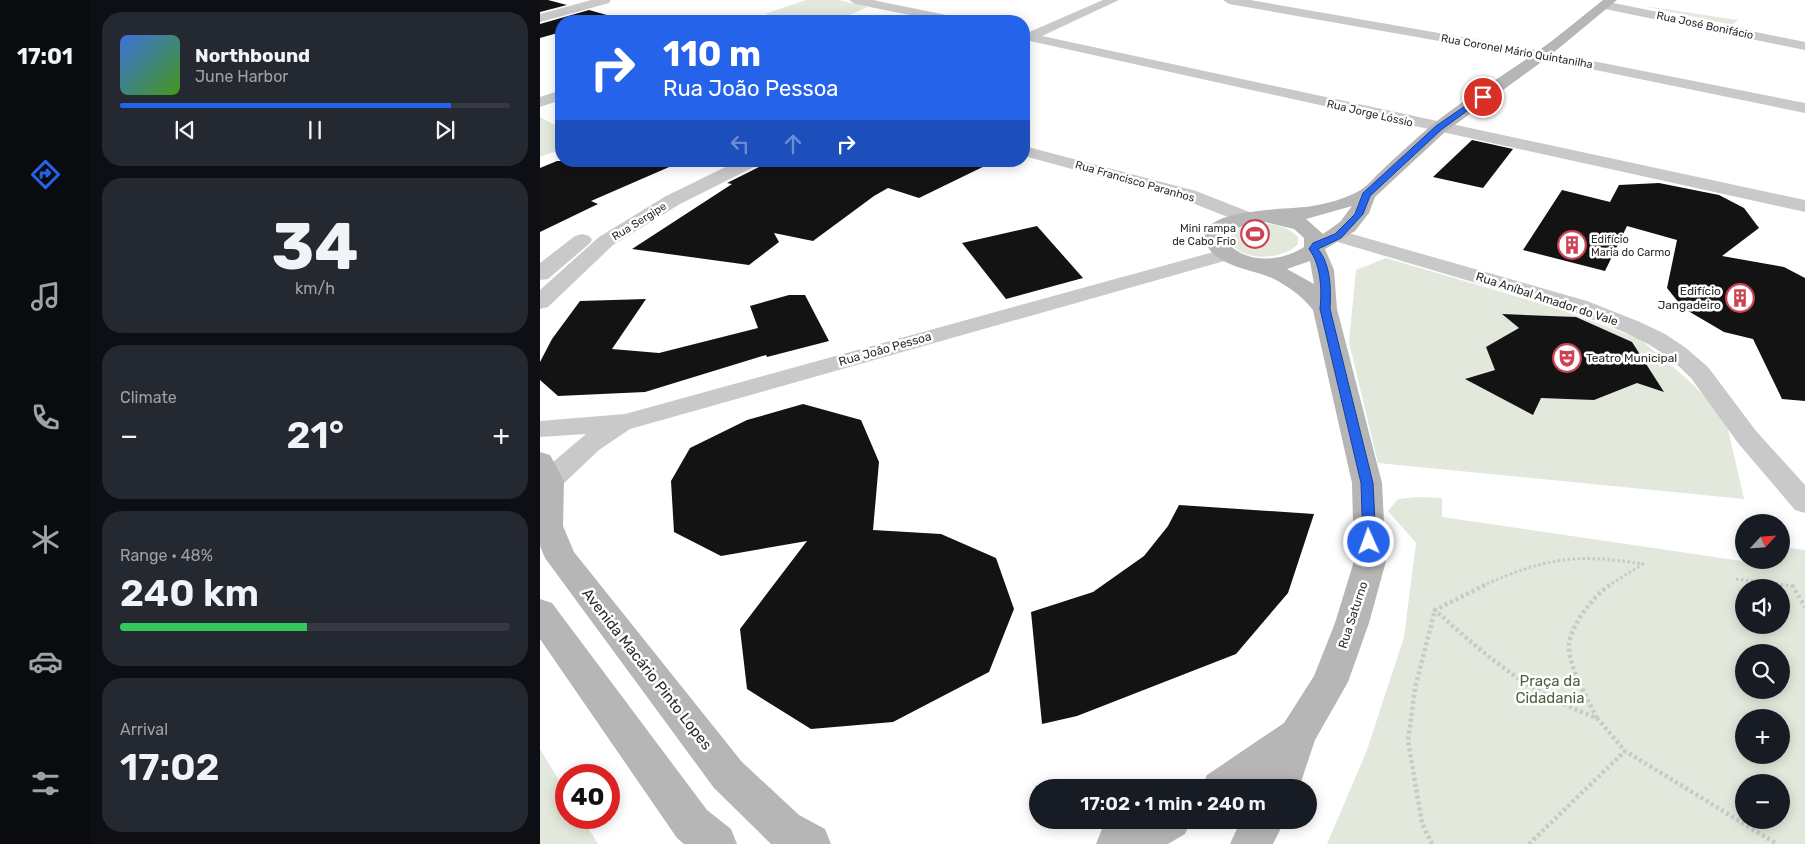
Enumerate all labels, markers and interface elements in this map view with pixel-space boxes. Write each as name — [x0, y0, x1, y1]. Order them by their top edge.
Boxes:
street label: Rua José Bonifácio — [1655, 9, 1754, 42]
street label: Rua Coronel Mário Quintanilha — [1440, 32, 1594, 71]
text: 110 m — [663, 33, 761, 75]
icon: right — [580, 35, 645, 100]
text: 17:01 — [17, 43, 73, 70]
text: Northbound — [195, 44, 310, 67]
text: June Harbor — [195, 67, 288, 86]
text: Rua João Pessoa — [663, 75, 838, 102]
pin — [1462, 76, 1504, 118]
icon: arrive — [1469, 83, 1497, 111]
street label: Rua Jorge Lóssio — [1326, 97, 1414, 130]
icon: previous — [171, 116, 199, 144]
icon: pause — [301, 116, 329, 144]
icon: next — [431, 116, 459, 144]
icon: left — [726, 130, 754, 158]
icon: ahead — [779, 130, 807, 158]
icon: right — [832, 130, 860, 158]
icon: directions — [28, 157, 63, 192]
street label: Rua Francisco Paranhos — [1074, 158, 1196, 205]
street label: Rua Sergipe — [610, 200, 669, 243]
text: 34 — [271, 208, 359, 285]
sports icon: Mini rampa de Cabo Frio — [1240, 219, 1270, 249]
place label: Mini rampa de Cabo Frio — [1172, 222, 1236, 248]
building icon: Edifício Maria do Carmo — [1557, 230, 1587, 260]
place label: Edifício Maria do Carmo — [1591, 233, 1671, 259]
street label: Rua Aníbal Amador do Vale — [1474, 269, 1620, 329]
icon: music — [28, 279, 63, 314]
text: km/h — [295, 279, 335, 298]
building icon: Edifício Jangadeiro — [1725, 283, 1755, 313]
place label: Edifício Jangadeiro — [1658, 284, 1721, 312]
street label: Rua João Pessoa — [837, 329, 933, 369]
theatre icon: Teatro Municipal — [1552, 343, 1582, 373]
place label: Teatro Municipal — [1586, 351, 1677, 365]
text: Climate — [120, 388, 177, 407]
icon: phone — [28, 400, 63, 435]
text: 21° — [287, 412, 344, 458]
text: − — [120, 419, 138, 452]
text: + — [493, 419, 510, 452]
north arrow — [1735, 514, 1790, 569]
map controls — [1735, 514, 1790, 829]
position arrow — [1342, 515, 1394, 567]
icon: climate — [28, 522, 63, 557]
text: Range · 48% — [120, 546, 213, 565]
text: 240 km — [120, 570, 259, 616]
button: sound — [1735, 579, 1790, 634]
street label: Rua Saturno — [1336, 580, 1370, 650]
street label: Avenida Macário Pinto Lopes — [578, 585, 716, 754]
icon: car — [28, 644, 63, 679]
button: search — [1735, 644, 1790, 699]
park label: Praça da Cidadania — [1515, 672, 1585, 707]
button: + — [1735, 709, 1790, 764]
text: Arrival — [120, 720, 168, 739]
text: 17:02 — [120, 744, 220, 790]
speed limit sign: 40 — [555, 764, 620, 829]
icon: filters — [28, 766, 63, 801]
button: − — [1735, 774, 1790, 829]
text: 17:02 · 1 min · 240 m — [1080, 792, 1266, 815]

